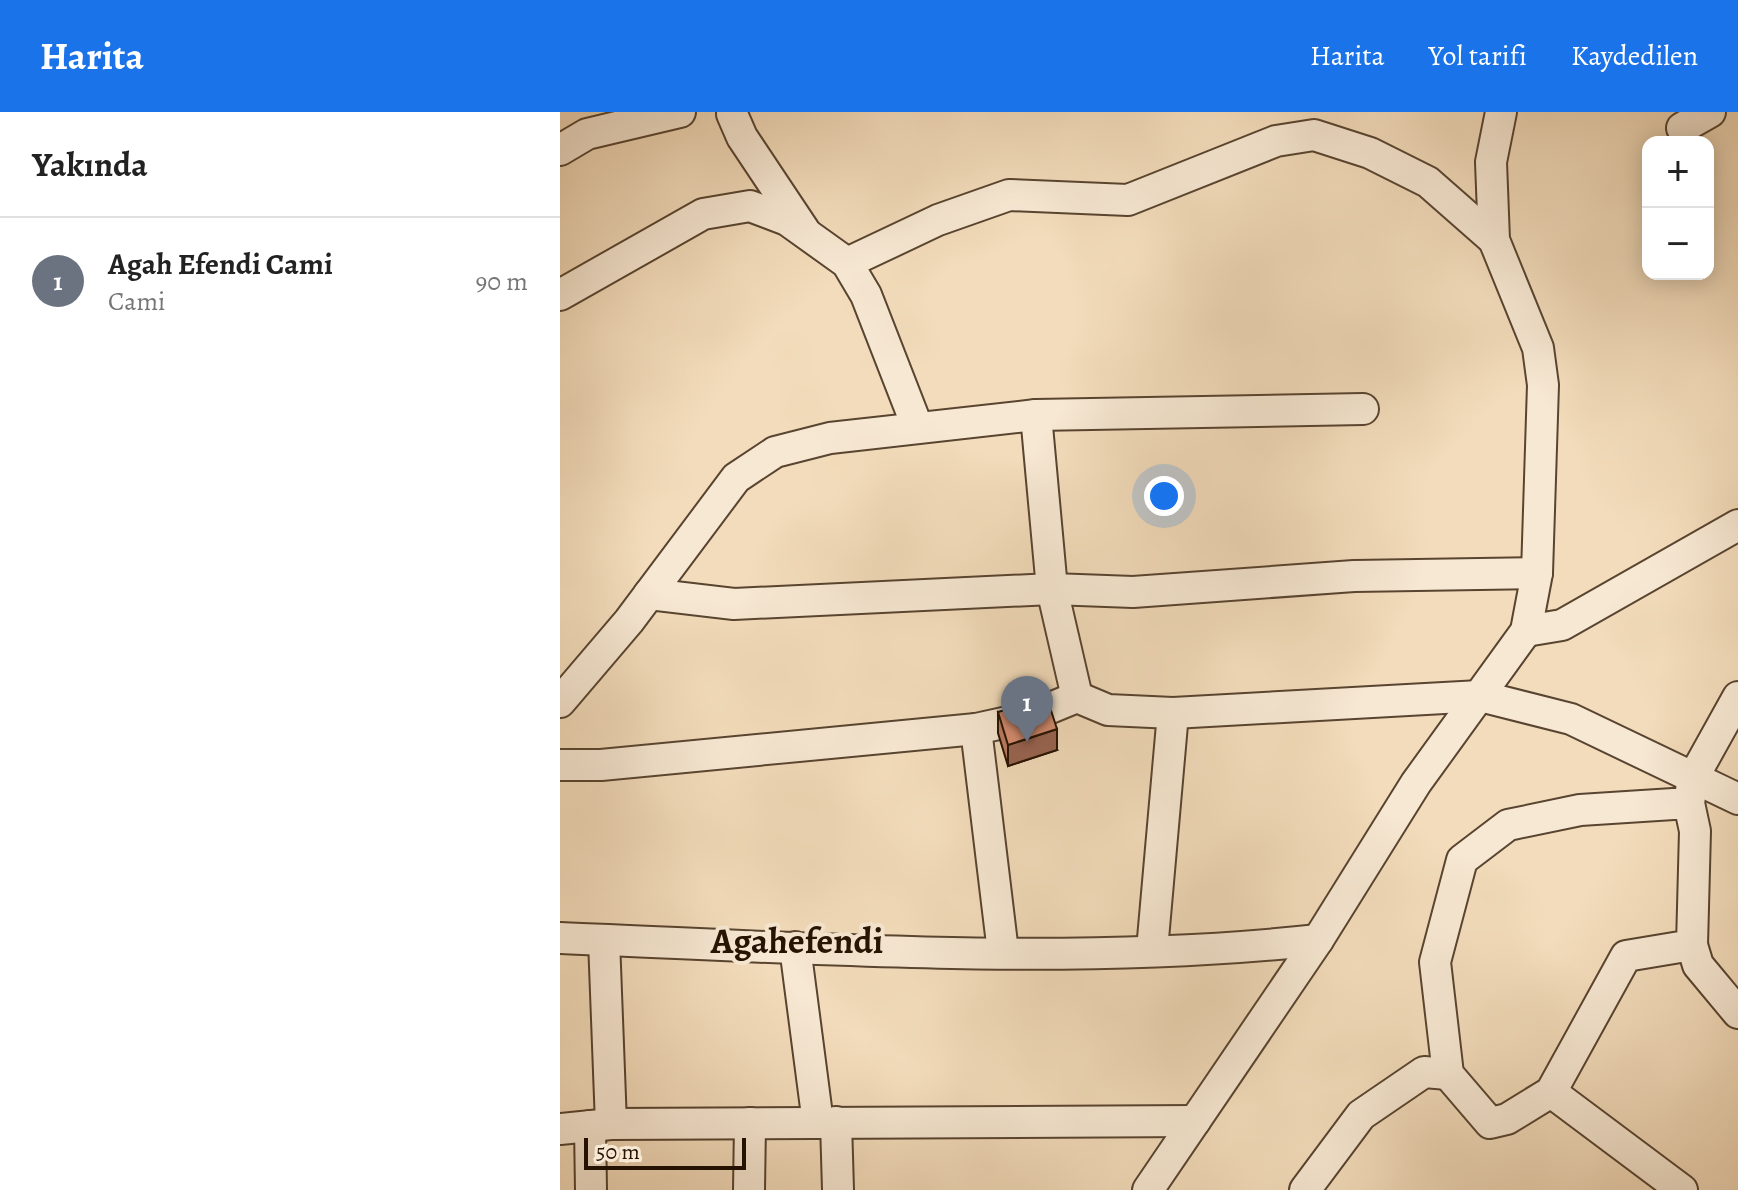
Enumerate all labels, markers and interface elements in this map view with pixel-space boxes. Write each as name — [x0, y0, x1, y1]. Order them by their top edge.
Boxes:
text: Harita — [40, 30, 144, 82]
text: Harita — [1310, 37, 1385, 75]
text: Yol tarifi — [1429, 37, 1527, 75]
text: Kaydedilen — [1571, 37, 1698, 75]
map controls — [1642, 136, 1714, 280]
button: + — [1642, 136, 1714, 208]
text: Yakında — [32, 141, 148, 188]
button: − — [1642, 208, 1714, 280]
text: Agah Efendi Cami — [108, 244, 333, 284]
text: 1 — [53, 264, 63, 299]
text: 90 m — [476, 264, 528, 299]
text: Cami — [108, 284, 165, 319]
your location — [1144, 476, 1184, 516]
pin: 1 — [1001, 676, 1053, 742]
district label: Agahefendi — [710, 916, 883, 965]
scale bar — [584, 1134, 746, 1170]
text: 50 m — [596, 1137, 640, 1167]

